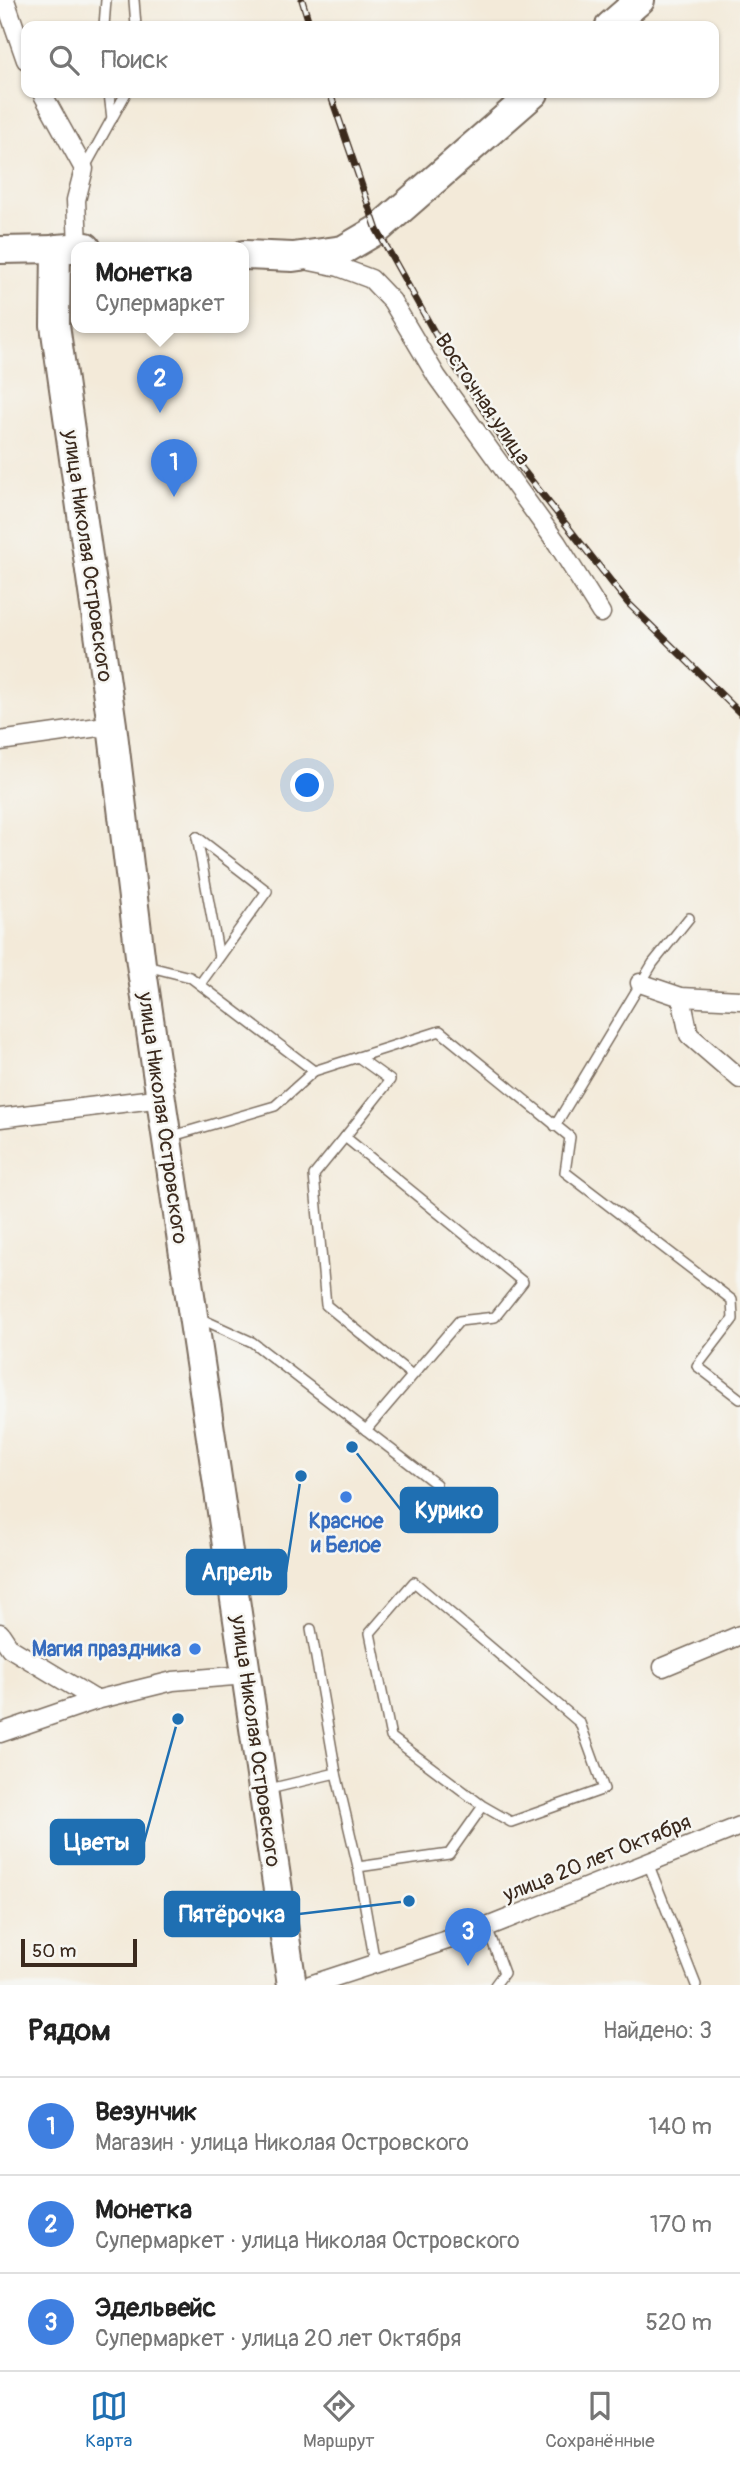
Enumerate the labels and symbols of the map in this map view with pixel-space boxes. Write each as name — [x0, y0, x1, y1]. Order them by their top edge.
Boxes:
street label: Восточная улица — [429, 328, 536, 470]
pin: 2 — [137, 355, 183, 413]
street label: улица Николая Островского — [56, 428, 119, 684]
pin: 1 — [151, 439, 197, 497]
your location — [290, 768, 324, 802]
street label: улица Николая Островского — [131, 990, 194, 1246]
callout: Курико — [401, 1488, 497, 1532]
marker: Красное и Белое — [338, 1489, 354, 1505]
text: Курико — [415, 1496, 484, 1525]
place label: Красное и Белое — [309, 1508, 384, 1559]
callout: Апрель — [187, 1550, 286, 1594]
text: Апрель — [201, 1558, 273, 1587]
street label: улица Николая Островского — [224, 1613, 287, 1869]
place label: Магия праздника — [32, 1636, 181, 1663]
marker: Магия праздника — [187, 1641, 203, 1657]
street label: улица 20 лет Октября — [498, 1808, 695, 1909]
callout: Цветы — [51, 1820, 144, 1864]
text: Цветы — [64, 1828, 130, 1857]
callout: Пятёрочка — [165, 1892, 299, 1936]
text: Пятёрочка — [179, 1900, 285, 1929]
pin: 3 — [445, 1908, 491, 1966]
scale bar — [21, 1936, 136, 1968]

